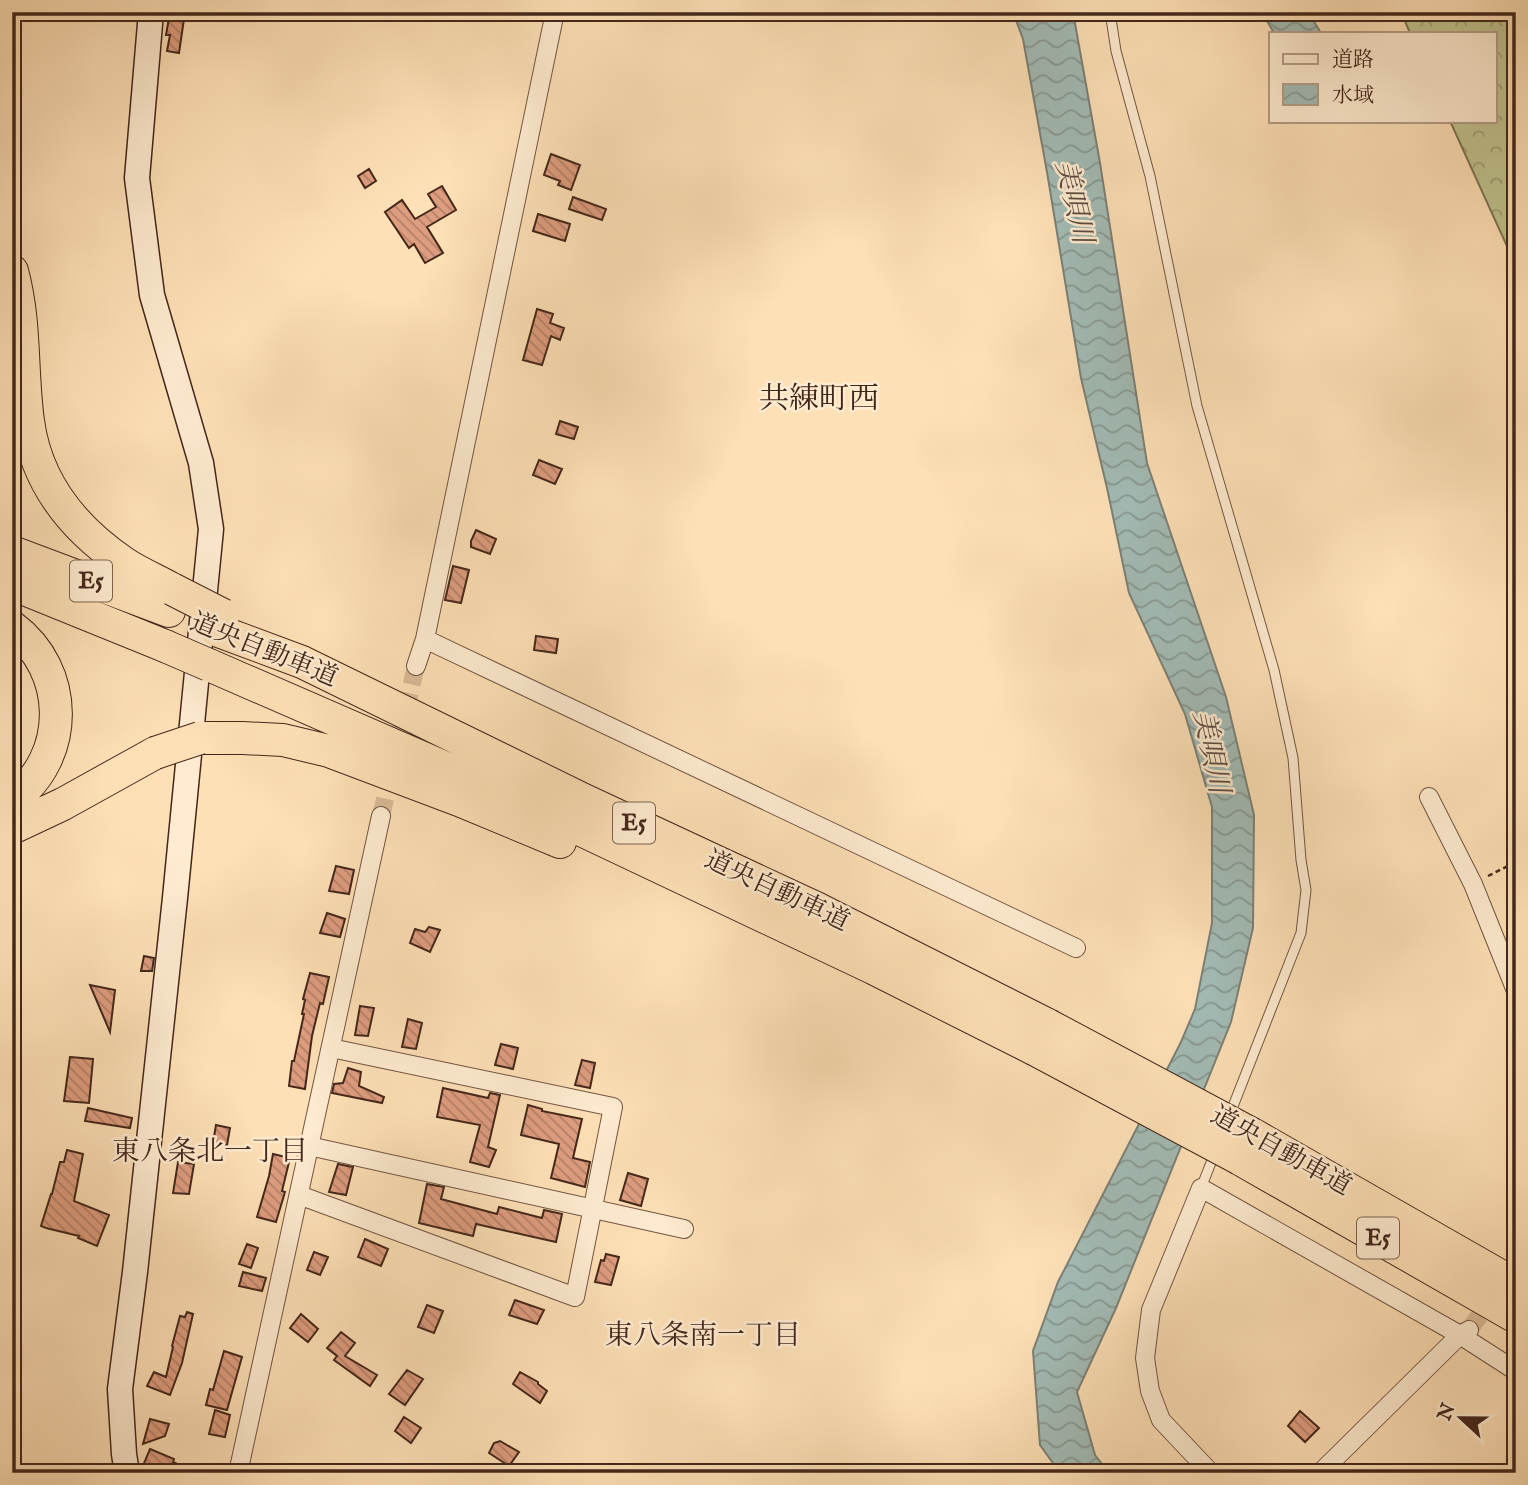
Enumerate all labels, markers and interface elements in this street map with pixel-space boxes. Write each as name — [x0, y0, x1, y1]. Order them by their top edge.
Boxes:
legend — [1269, 32, 1496, 122]
text: 道路 — [1332, 47, 1374, 74]
text: 水域 — [1332, 83, 1374, 110]
water label: 美唄川 — [1046, 157, 1100, 250]
district label: 共練町西 — [759, 381, 879, 419]
road number: E5 — [70, 560, 112, 602]
street label: 道央自動車道 — [185, 605, 343, 695]
water label: 美唄川 — [1184, 707, 1236, 800]
road number: E5 — [613, 802, 655, 844]
street label: 道央自動車道 — [699, 843, 855, 939]
street label: 道央自動車道 — [1205, 1099, 1357, 1203]
district label: 東八条北一丁目 — [112, 1135, 308, 1170]
road number: E5 — [1357, 1218, 1399, 1258]
district label: 東八条南一丁目 — [605, 1319, 801, 1354]
north arrow — [1426, 1384, 1496, 1454]
text: N — [1433, 1400, 1462, 1425]

